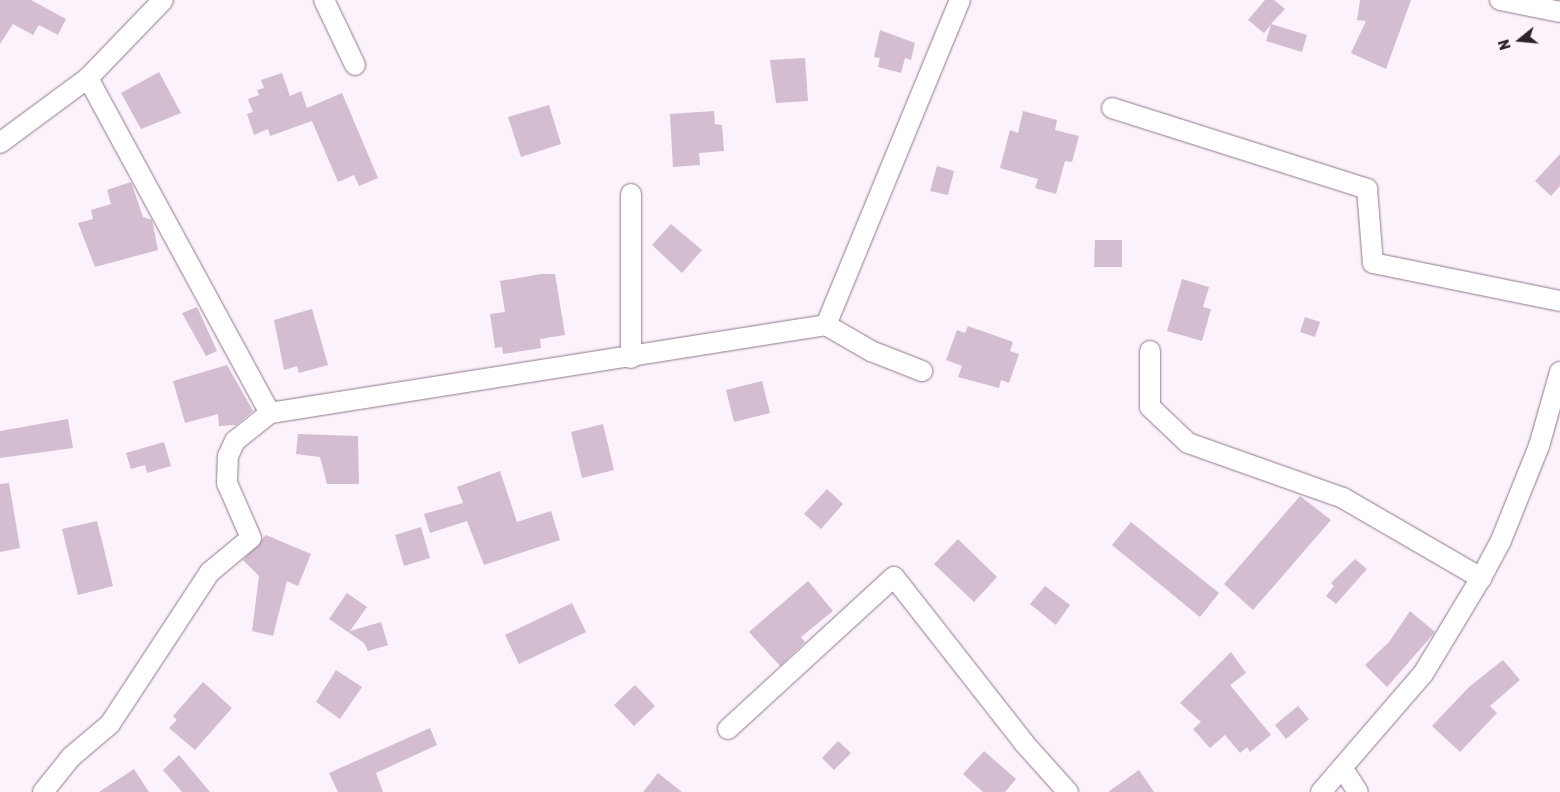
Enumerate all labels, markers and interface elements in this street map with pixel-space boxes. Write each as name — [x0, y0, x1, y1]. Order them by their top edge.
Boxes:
north arrow — [1495, 15, 1545, 65]
text: N — [1496, 37, 1515, 52]

